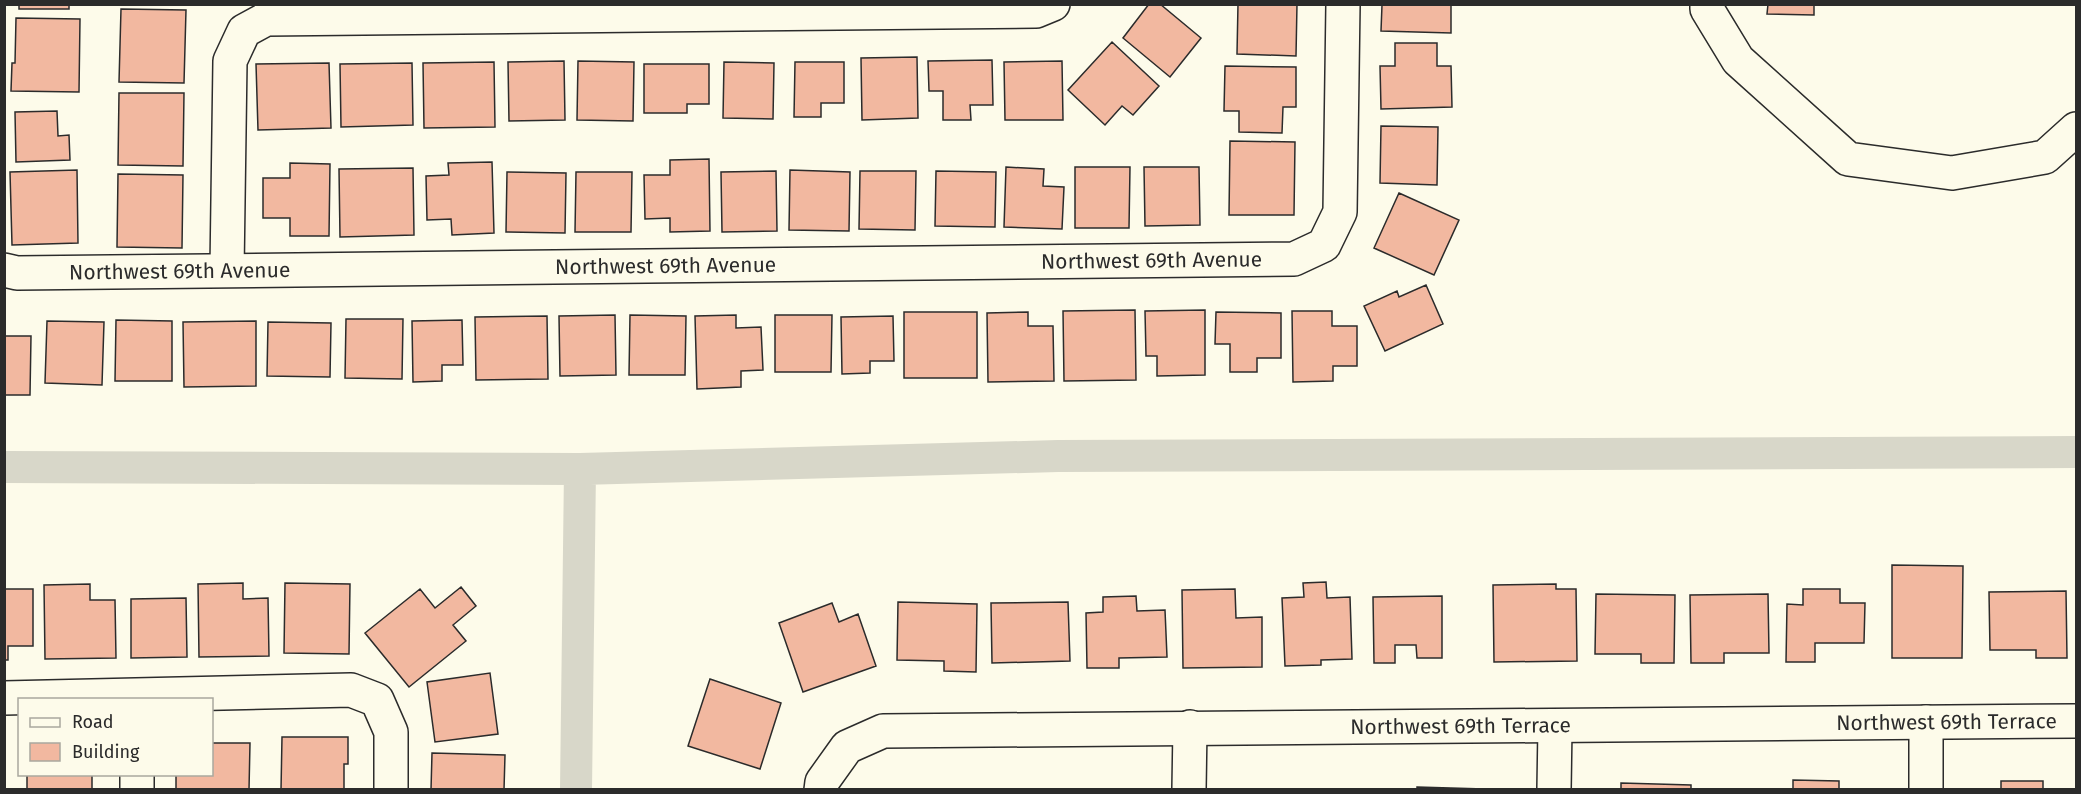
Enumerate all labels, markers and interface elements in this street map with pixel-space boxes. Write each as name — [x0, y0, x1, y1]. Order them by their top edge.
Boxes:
street label: Northwest 69th Avenue — [1041, 246, 1262, 275]
street label: Northwest 69th Avenue — [555, 252, 776, 280]
street label: Northwest 69th Avenue — [69, 257, 290, 285]
legend — [18, 698, 213, 776]
street label: Northwest 69th Terrace — [1836, 708, 2057, 736]
text: Road — [72, 711, 114, 733]
street label: Northwest 69th Terrace — [1350, 712, 1571, 740]
text: Building — [72, 741, 140, 763]

